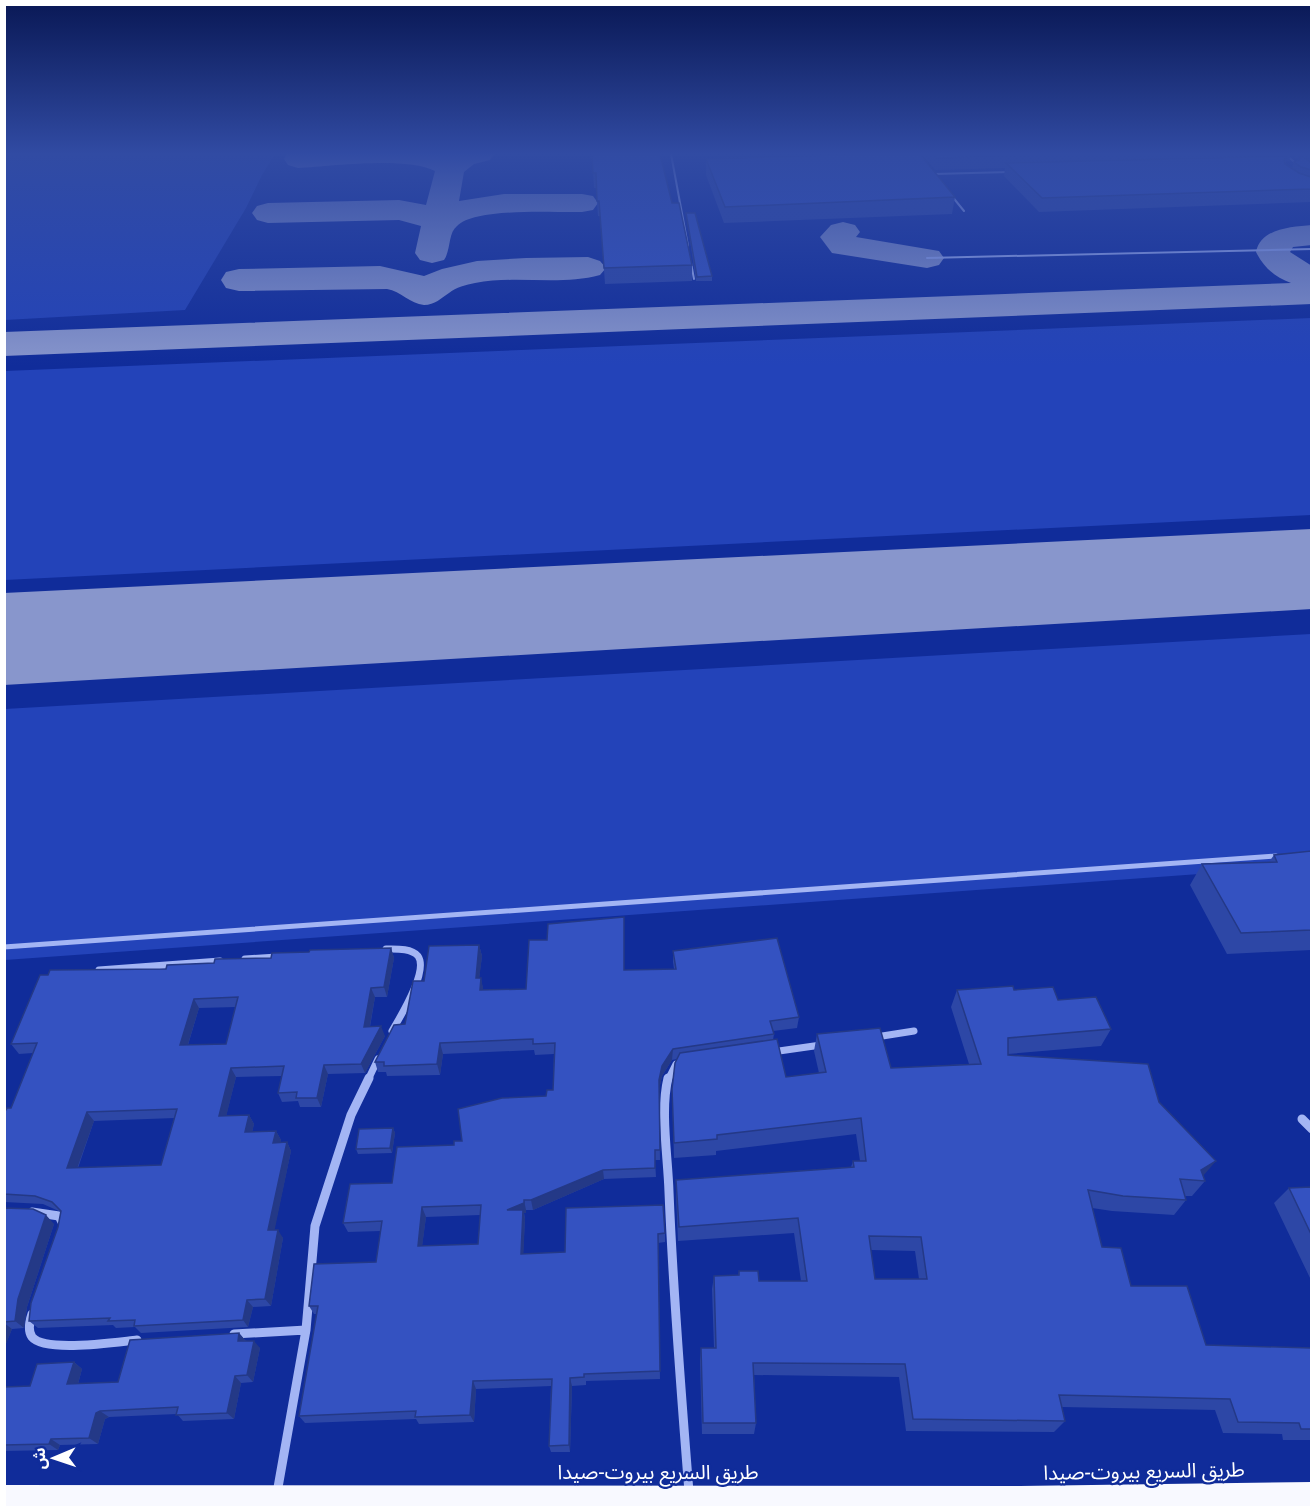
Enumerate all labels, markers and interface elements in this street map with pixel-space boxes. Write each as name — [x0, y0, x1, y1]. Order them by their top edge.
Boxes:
north arrow — [24, 1428, 84, 1488]
text: ش — [28, 1447, 50, 1470]
street label: طريق السريع بيروت-صيدا — [1043, 1455, 1245, 1488]
street label: طريق السريع بيروت-صيدا — [557, 1458, 759, 1487]

